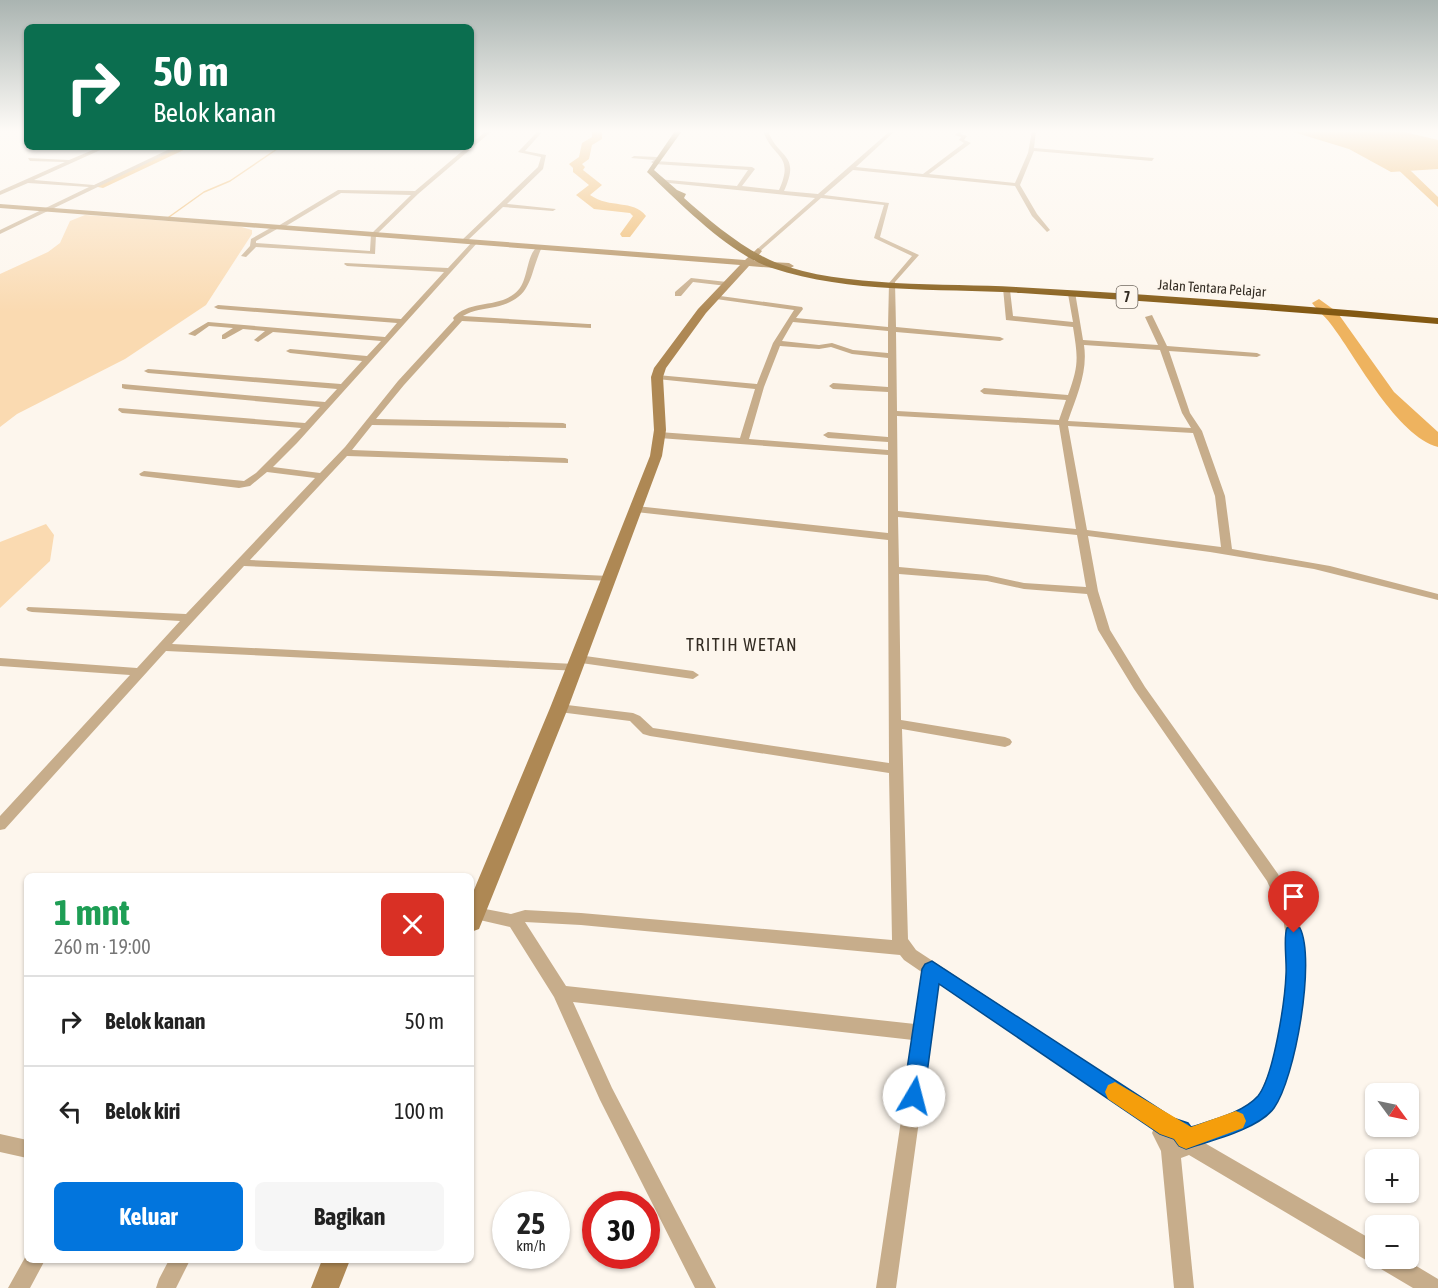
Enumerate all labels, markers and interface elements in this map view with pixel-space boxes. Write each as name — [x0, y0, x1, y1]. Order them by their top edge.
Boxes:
text: 50 m — [153, 47, 228, 95]
icon: right — [54, 48, 132, 126]
text: Belok kanan — [153, 97, 276, 128]
street label: Jalan Tentara Pelajar — [1157, 276, 1267, 300]
road number: 7 — [1116, 286, 1138, 308]
district label: TRITIH WETAN — [686, 634, 798, 655]
pin — [1268, 871, 1319, 933]
icon: arrive — [1277, 880, 1310, 913]
text: 1 mnt — [54, 891, 130, 933]
button: close — [381, 893, 444, 956]
text: 260 m · 19:00 — [54, 935, 151, 958]
icon: right — [54, 1005, 87, 1038]
text: Belok kanan — [105, 1008, 206, 1034]
text: 50 m — [404, 1008, 444, 1034]
position arrow — [882, 1064, 946, 1128]
north arrow — [1365, 1083, 1419, 1137]
map controls — [1365, 1083, 1419, 1269]
icon: left — [54, 1095, 87, 1128]
text: Belok kiri — [105, 1098, 180, 1124]
text: 100 m — [394, 1098, 444, 1124]
button: + — [1365, 1149, 1419, 1203]
button: Keluar — [54, 1182, 243, 1251]
button: Bagikan — [255, 1182, 444, 1251]
speed limit sign: 30 — [582, 1191, 660, 1269]
text: 25 — [517, 1206, 545, 1240]
button: − — [1365, 1215, 1419, 1269]
text: km/h — [516, 1237, 546, 1254]

